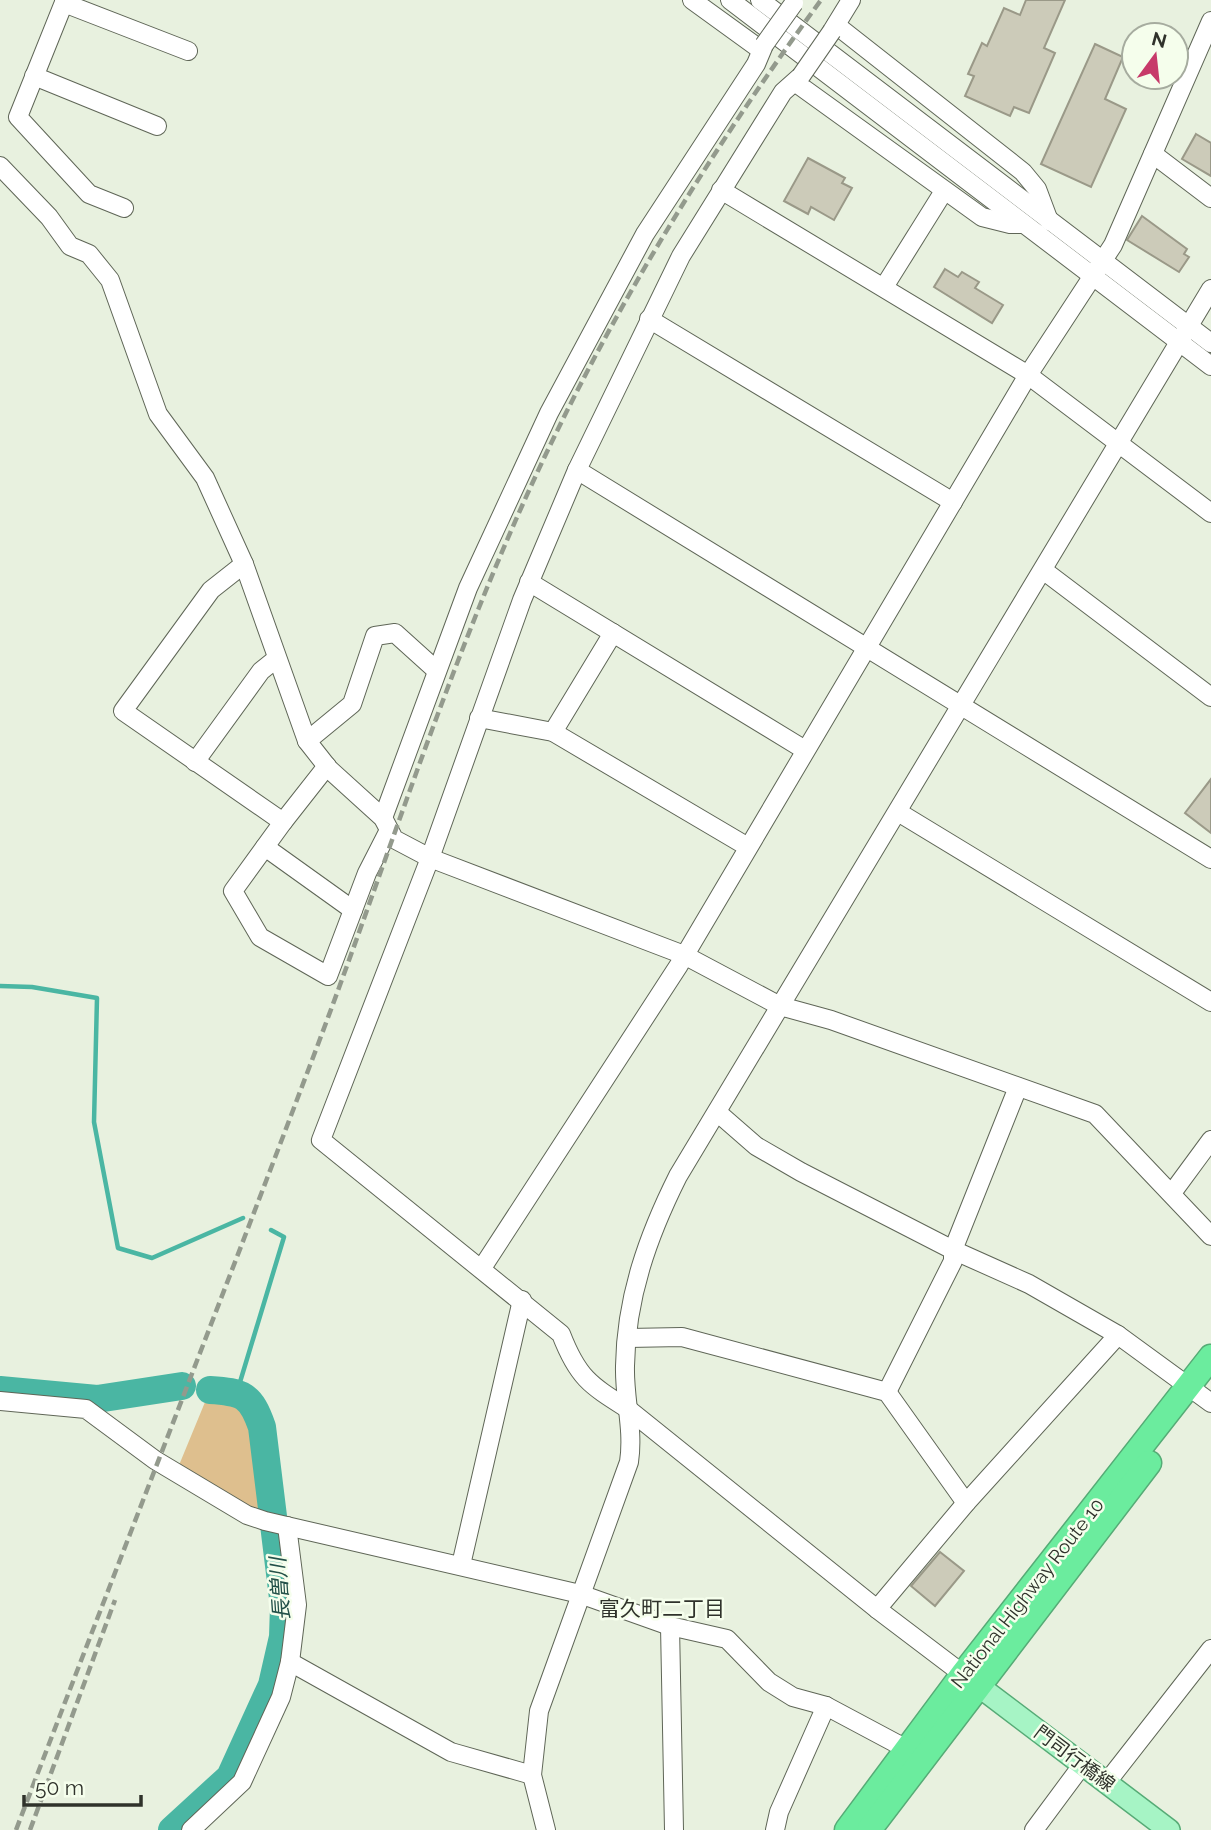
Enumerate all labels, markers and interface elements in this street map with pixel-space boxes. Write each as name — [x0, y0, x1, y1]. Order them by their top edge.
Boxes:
north arrow — [1120, 21, 1190, 91]
text: N — [1150, 27, 1169, 52]
street label: National Highway Route 10 — [946, 1494, 1108, 1692]
water label: 長曽川 — [265, 1555, 294, 1621]
district label: 富久町二丁目 — [599, 1596, 725, 1621]
street label: 門司行橋線 — [1030, 1721, 1120, 1795]
scale bar — [24, 1764, 142, 1808]
text: 50 m — [35, 1775, 84, 1800]

